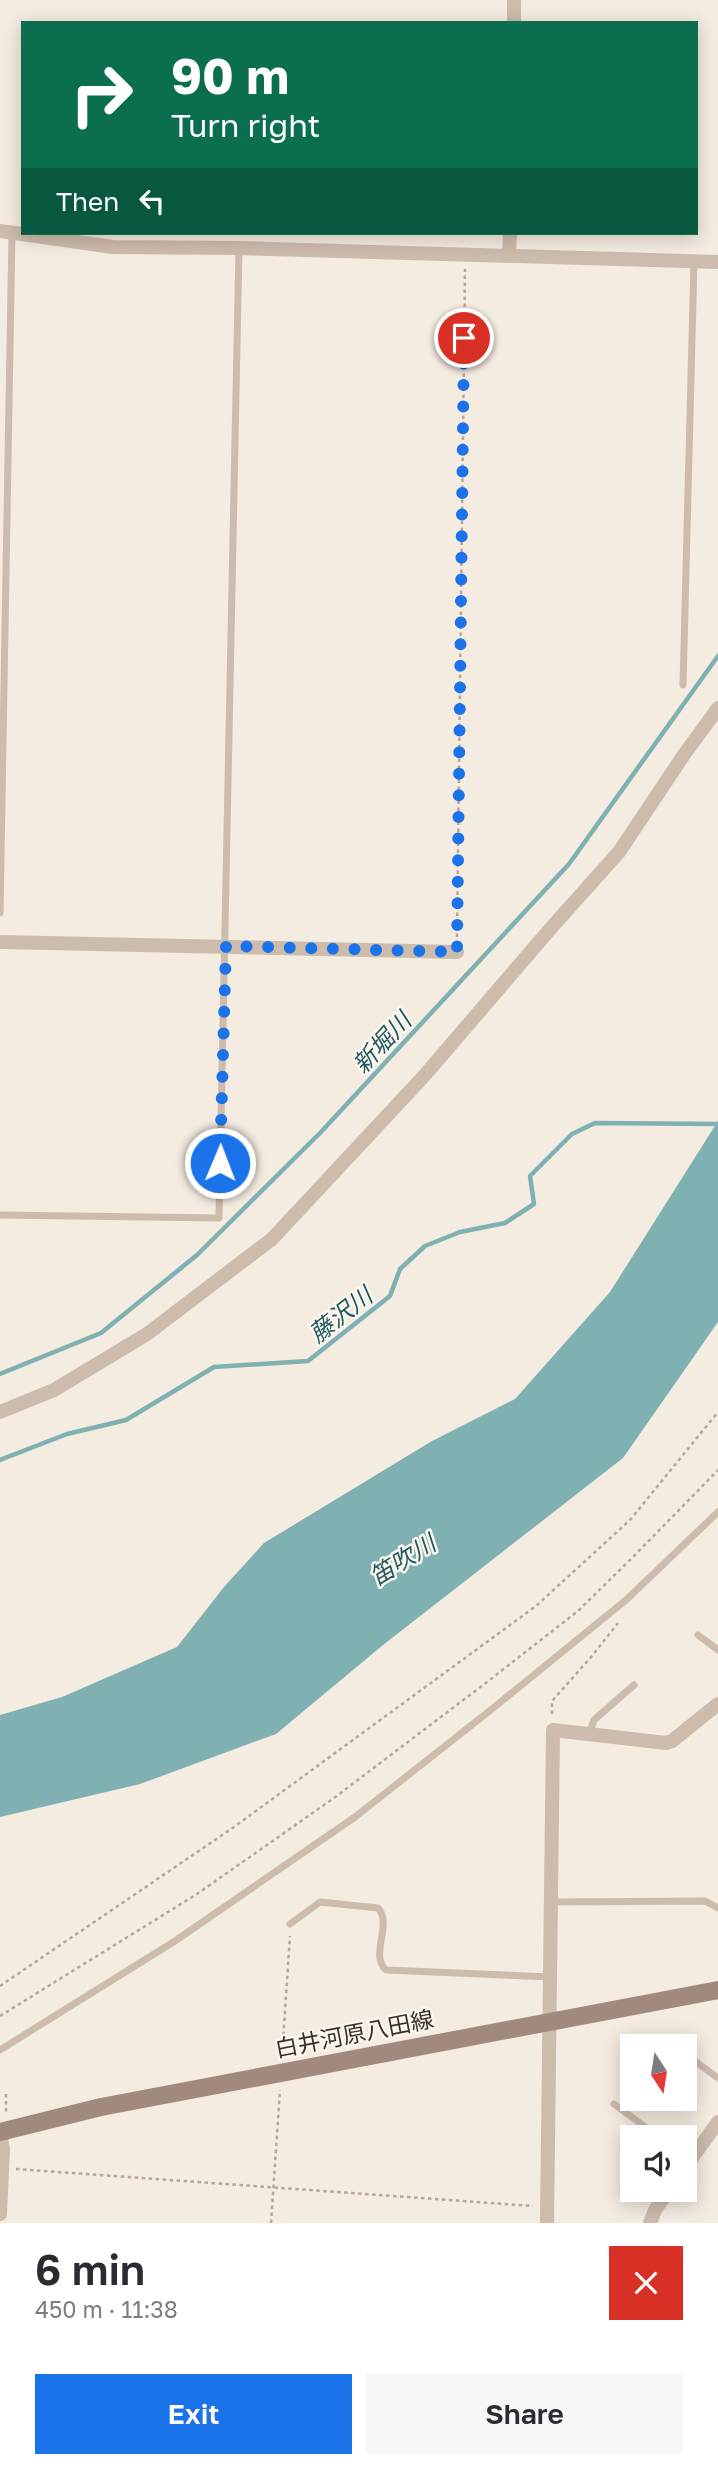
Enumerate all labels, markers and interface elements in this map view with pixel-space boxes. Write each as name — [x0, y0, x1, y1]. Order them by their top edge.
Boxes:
text: 90 m — [171, 46, 289, 105]
icon: right — [56, 49, 147, 140]
text: Turn right — [171, 106, 320, 144]
icon: left — [133, 182, 171, 220]
text: Then — [56, 186, 119, 217]
pin — [434, 308, 494, 368]
icon: arrive — [445, 319, 483, 357]
water label: 新堀川 — [346, 1004, 418, 1078]
position arrow — [183, 1126, 257, 1200]
water label: 藤沢川 — [303, 1279, 380, 1348]
water label: 笛吹川 — [364, 1526, 443, 1590]
street label: 白井河原八田線 — [272, 2004, 436, 2062]
north arrow — [620, 2034, 696, 2110]
map controls — [620, 2034, 697, 2202]
button: sound — [620, 2125, 697, 2202]
text: 6 min — [35, 2244, 145, 2294]
button: close — [609, 2246, 683, 2320]
text: 450 m · 11:38 — [35, 2295, 178, 2323]
button: Exit — [35, 2374, 352, 2454]
button: Share — [366, 2374, 683, 2454]

